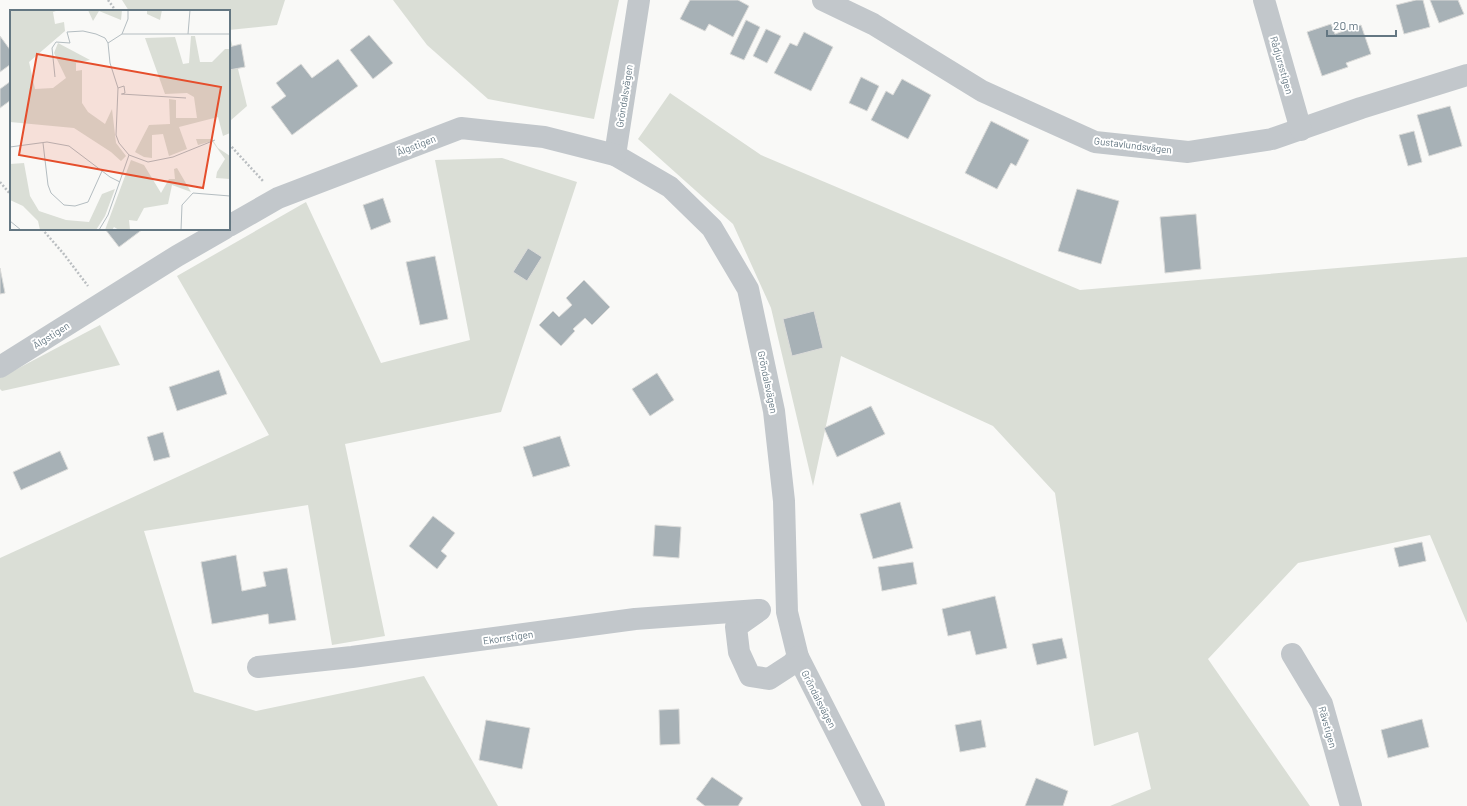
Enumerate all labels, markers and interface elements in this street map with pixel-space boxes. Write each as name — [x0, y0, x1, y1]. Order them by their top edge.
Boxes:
inset map — [10, 10, 230, 230]
scale bar — [1327, 12, 1396, 38]
text: 20 m — [1333, 18, 1359, 32]
street label: Rådjursstigen — [1268, 35, 1296, 95]
street label: Gröndalsvägen — [613, 64, 635, 128]
street label: Älgstigen — [395, 132, 437, 158]
street label: Gustavlundsvägen — [1093, 134, 1173, 156]
street label: Älgstigen — [31, 319, 71, 351]
street label: Gröndalsvägen — [756, 350, 780, 414]
street label: Ekorrstigen — [482, 628, 534, 646]
street label: Gröndalsvägen — [799, 668, 839, 730]
street label: Rävstigen — [1316, 705, 1340, 749]

